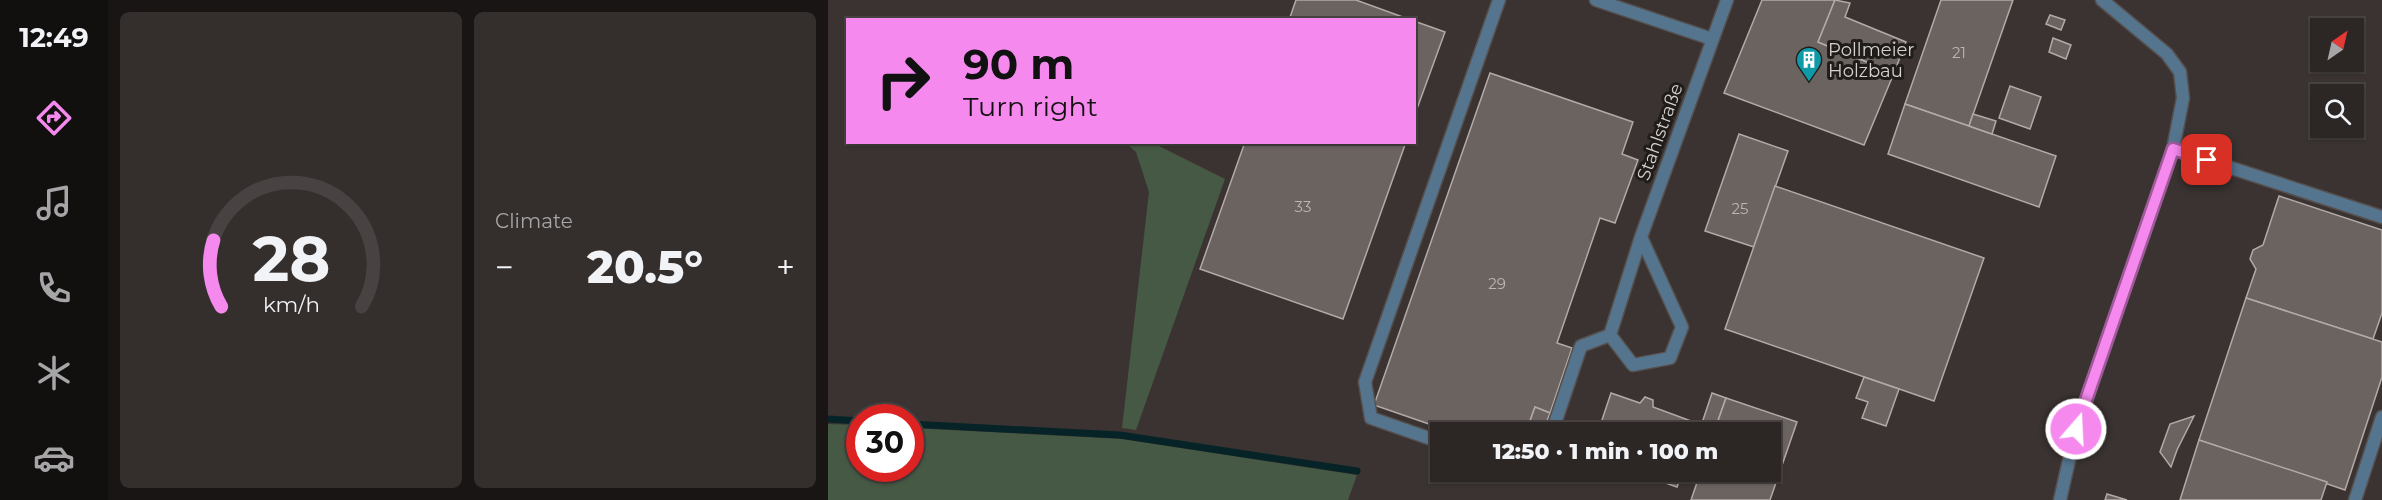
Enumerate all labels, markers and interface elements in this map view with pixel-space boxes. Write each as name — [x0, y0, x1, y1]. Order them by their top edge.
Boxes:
north arrow — [2310, 18, 2364, 72]
map controls — [2310, 18, 2364, 138]
text: 12:49 — [19, 21, 89, 54]
text: 90 m — [963, 38, 1074, 90]
place label: Pollmeier Holzbau — [1828, 39, 1915, 82]
icon: right — [864, 42, 942, 120]
house number: 21 — [1952, 43, 1966, 62]
building icon: Pollmeier Holzbau — [1794, 45, 1824, 83]
street label: Stahlstraße — [1632, 80, 1688, 184]
button: search — [2310, 84, 2364, 138]
text: Turn right — [963, 90, 1098, 123]
icon: directions — [33, 97, 75, 139]
pin — [2181, 134, 2232, 185]
icon: arrive — [2190, 143, 2223, 176]
icon: music — [33, 182, 75, 224]
house number: 33 — [1295, 197, 1311, 216]
house number: 25 — [1731, 199, 1749, 218]
text: Climate — [495, 209, 573, 233]
text: 28 — [252, 221, 330, 297]
text: 20.5° — [587, 239, 703, 294]
text: − — [495, 247, 514, 287]
text: + — [776, 247, 795, 287]
icon: phone — [33, 267, 75, 309]
house number: 29 — [1488, 274, 1506, 293]
text: km/h — [262, 291, 320, 317]
icon: climate — [33, 352, 75, 394]
position arrow — [2044, 397, 2108, 461]
speed limit sign: 30 — [846, 404, 924, 482]
icon: car — [33, 437, 75, 479]
text: 12:50 · 1 min · 100 m — [1493, 438, 1718, 465]

